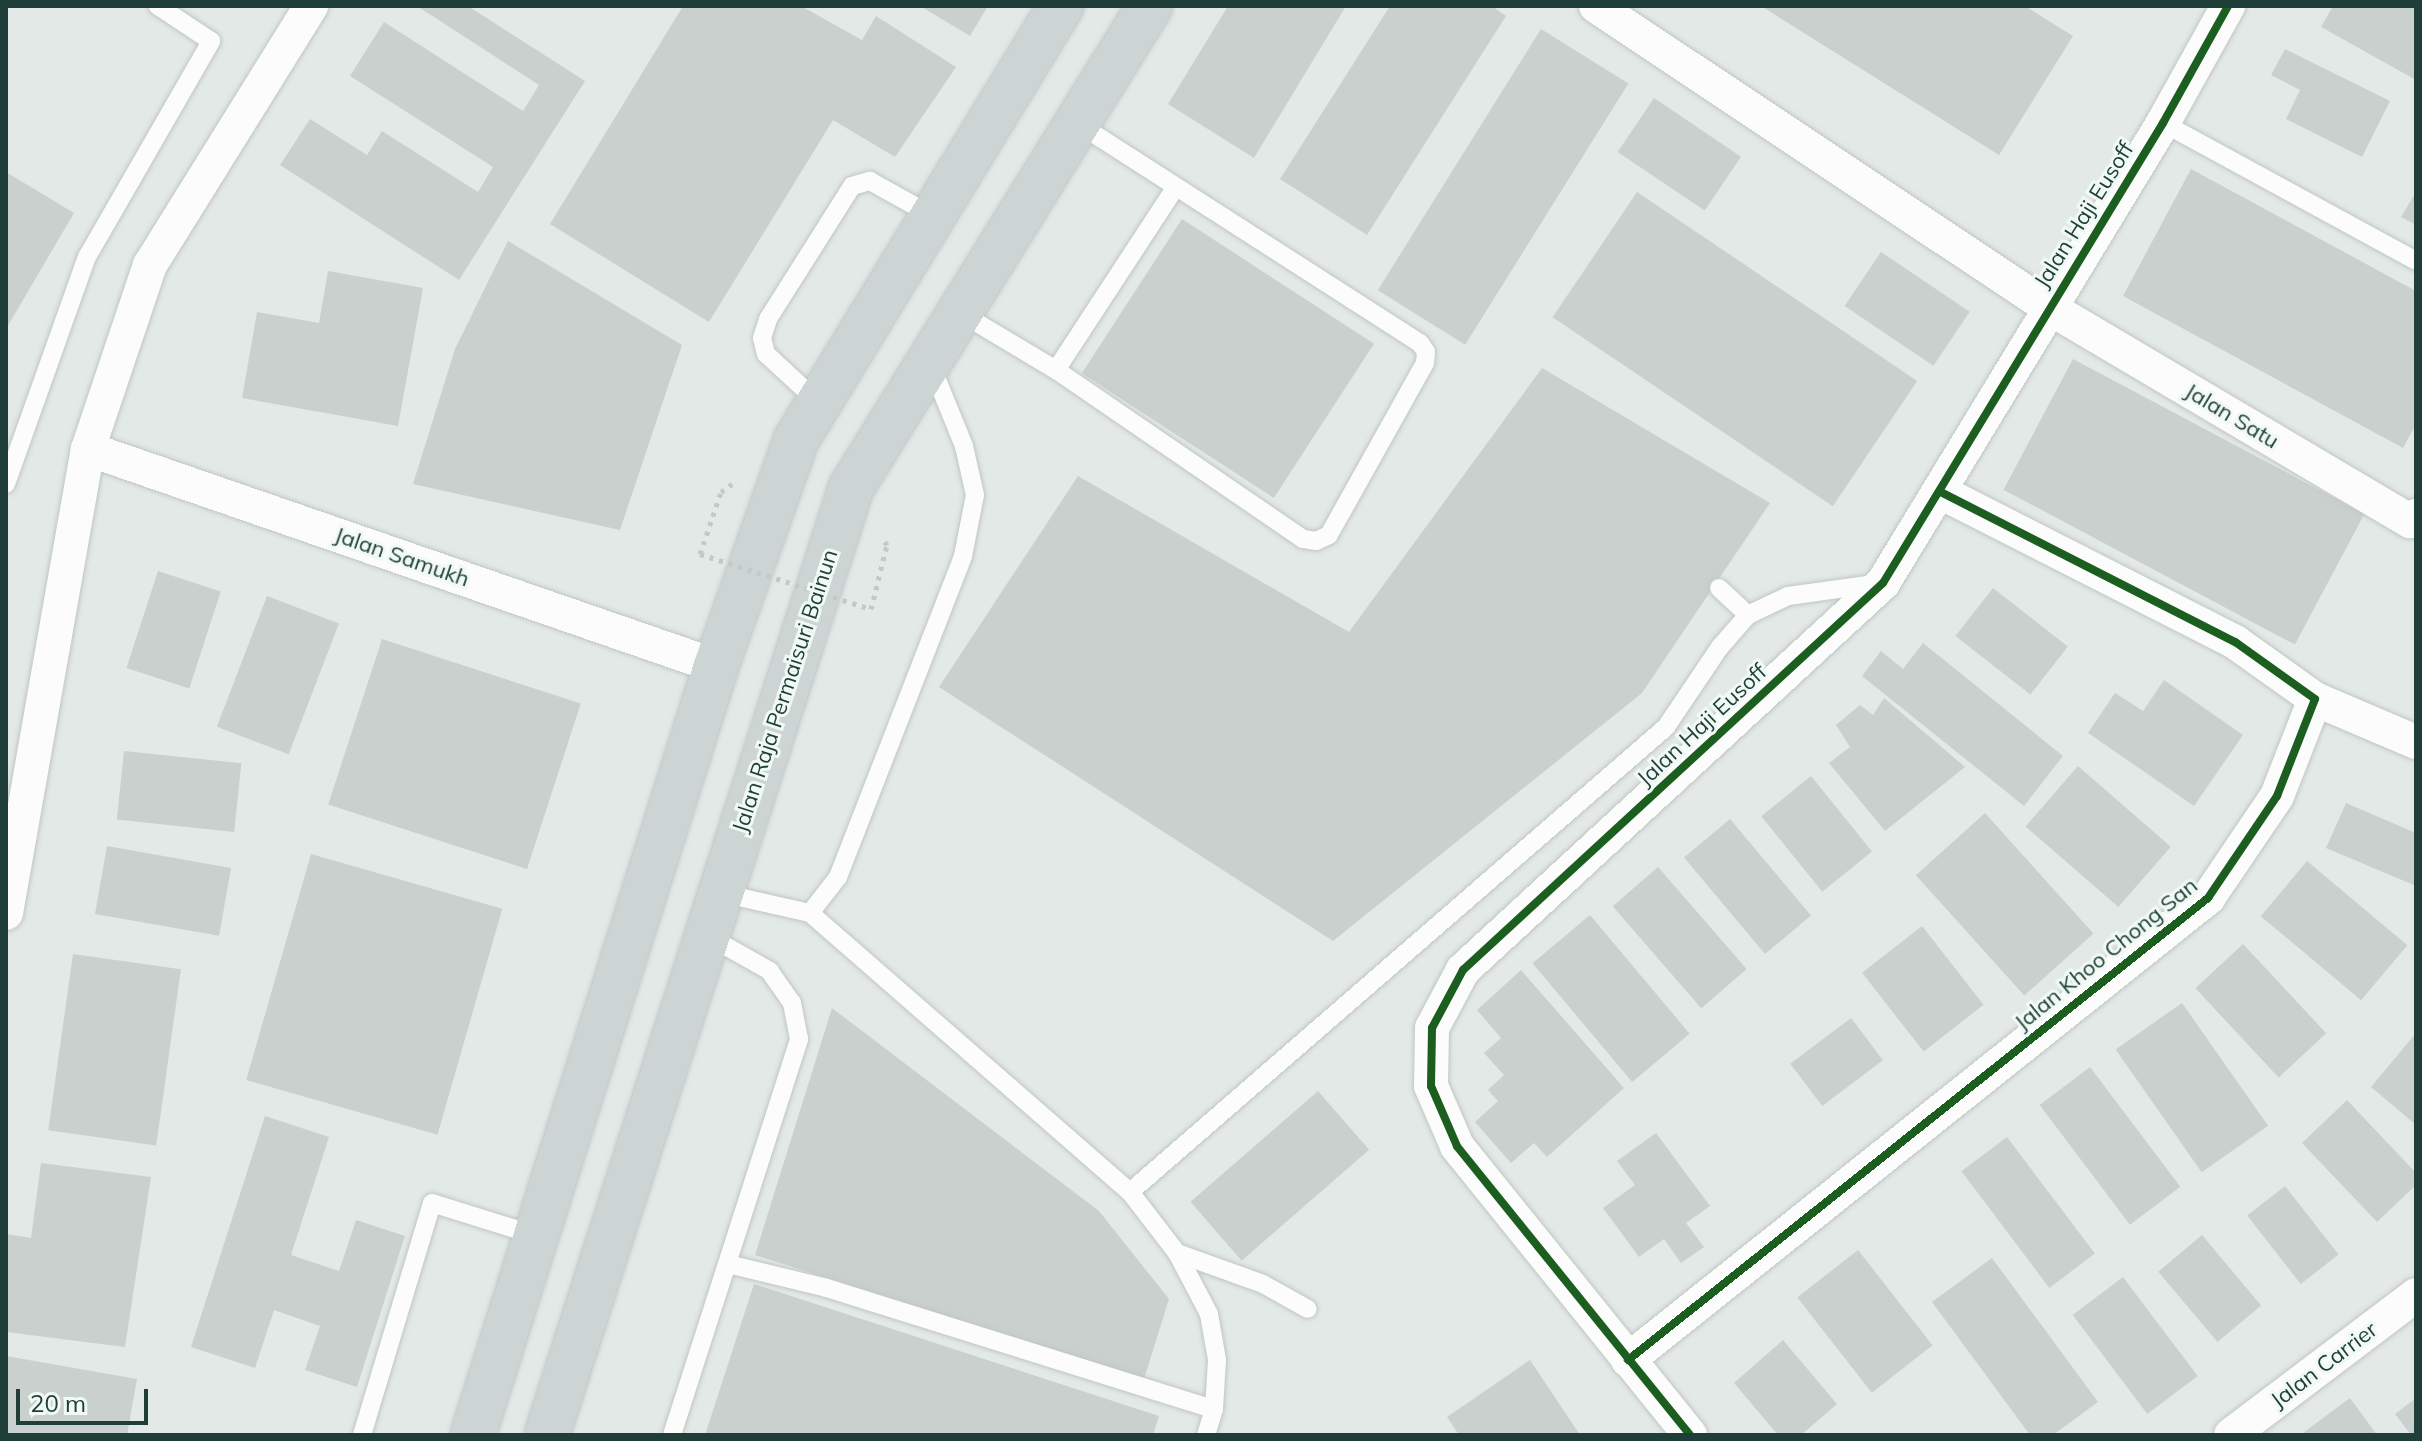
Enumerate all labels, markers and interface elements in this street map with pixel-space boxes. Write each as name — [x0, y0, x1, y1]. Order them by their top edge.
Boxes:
street label: Jalan Haji Eusoff — [2028, 137, 2140, 293]
street label: Jalan Satu — [2180, 378, 2284, 454]
street label: Jalan Samukh — [331, 522, 473, 592]
street label: Jalan Raja Permaisuri Bainun — [727, 546, 843, 836]
street label: Jalan Haji Eusoff — [1632, 658, 1772, 792]
street label: Jalan Khoo Chong San — [2009, 872, 2203, 1036]
street label: Jalan Carrier — [2266, 1316, 2382, 1414]
scale bar — [20, 1373, 152, 1423]
text: 20 m — [30, 1388, 86, 1418]

